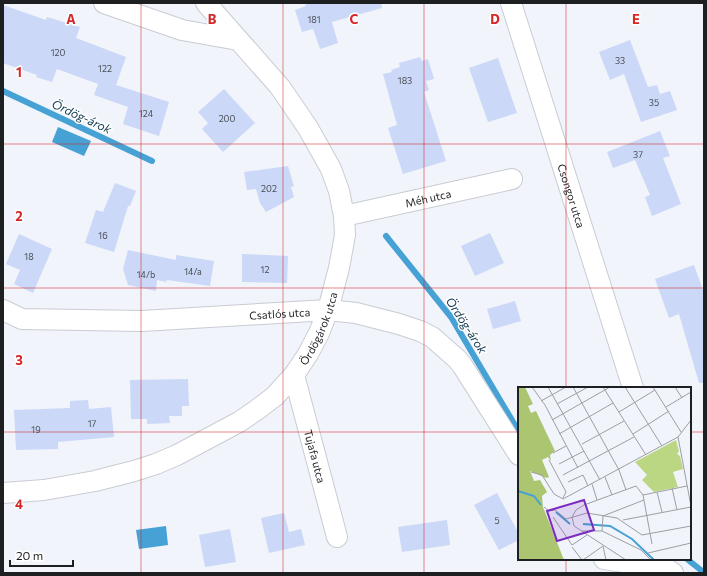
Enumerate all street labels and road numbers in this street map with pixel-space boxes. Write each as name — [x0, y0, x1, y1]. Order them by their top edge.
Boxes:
street label: Csongor utca — [556, 162, 588, 229]
street label: Méh utca — [404, 186, 452, 209]
street label: Ördögárok utca — [295, 290, 339, 367]
street label: Csatlós utca — [249, 305, 311, 321]
street label: Tujafa utca — [302, 428, 329, 484]

